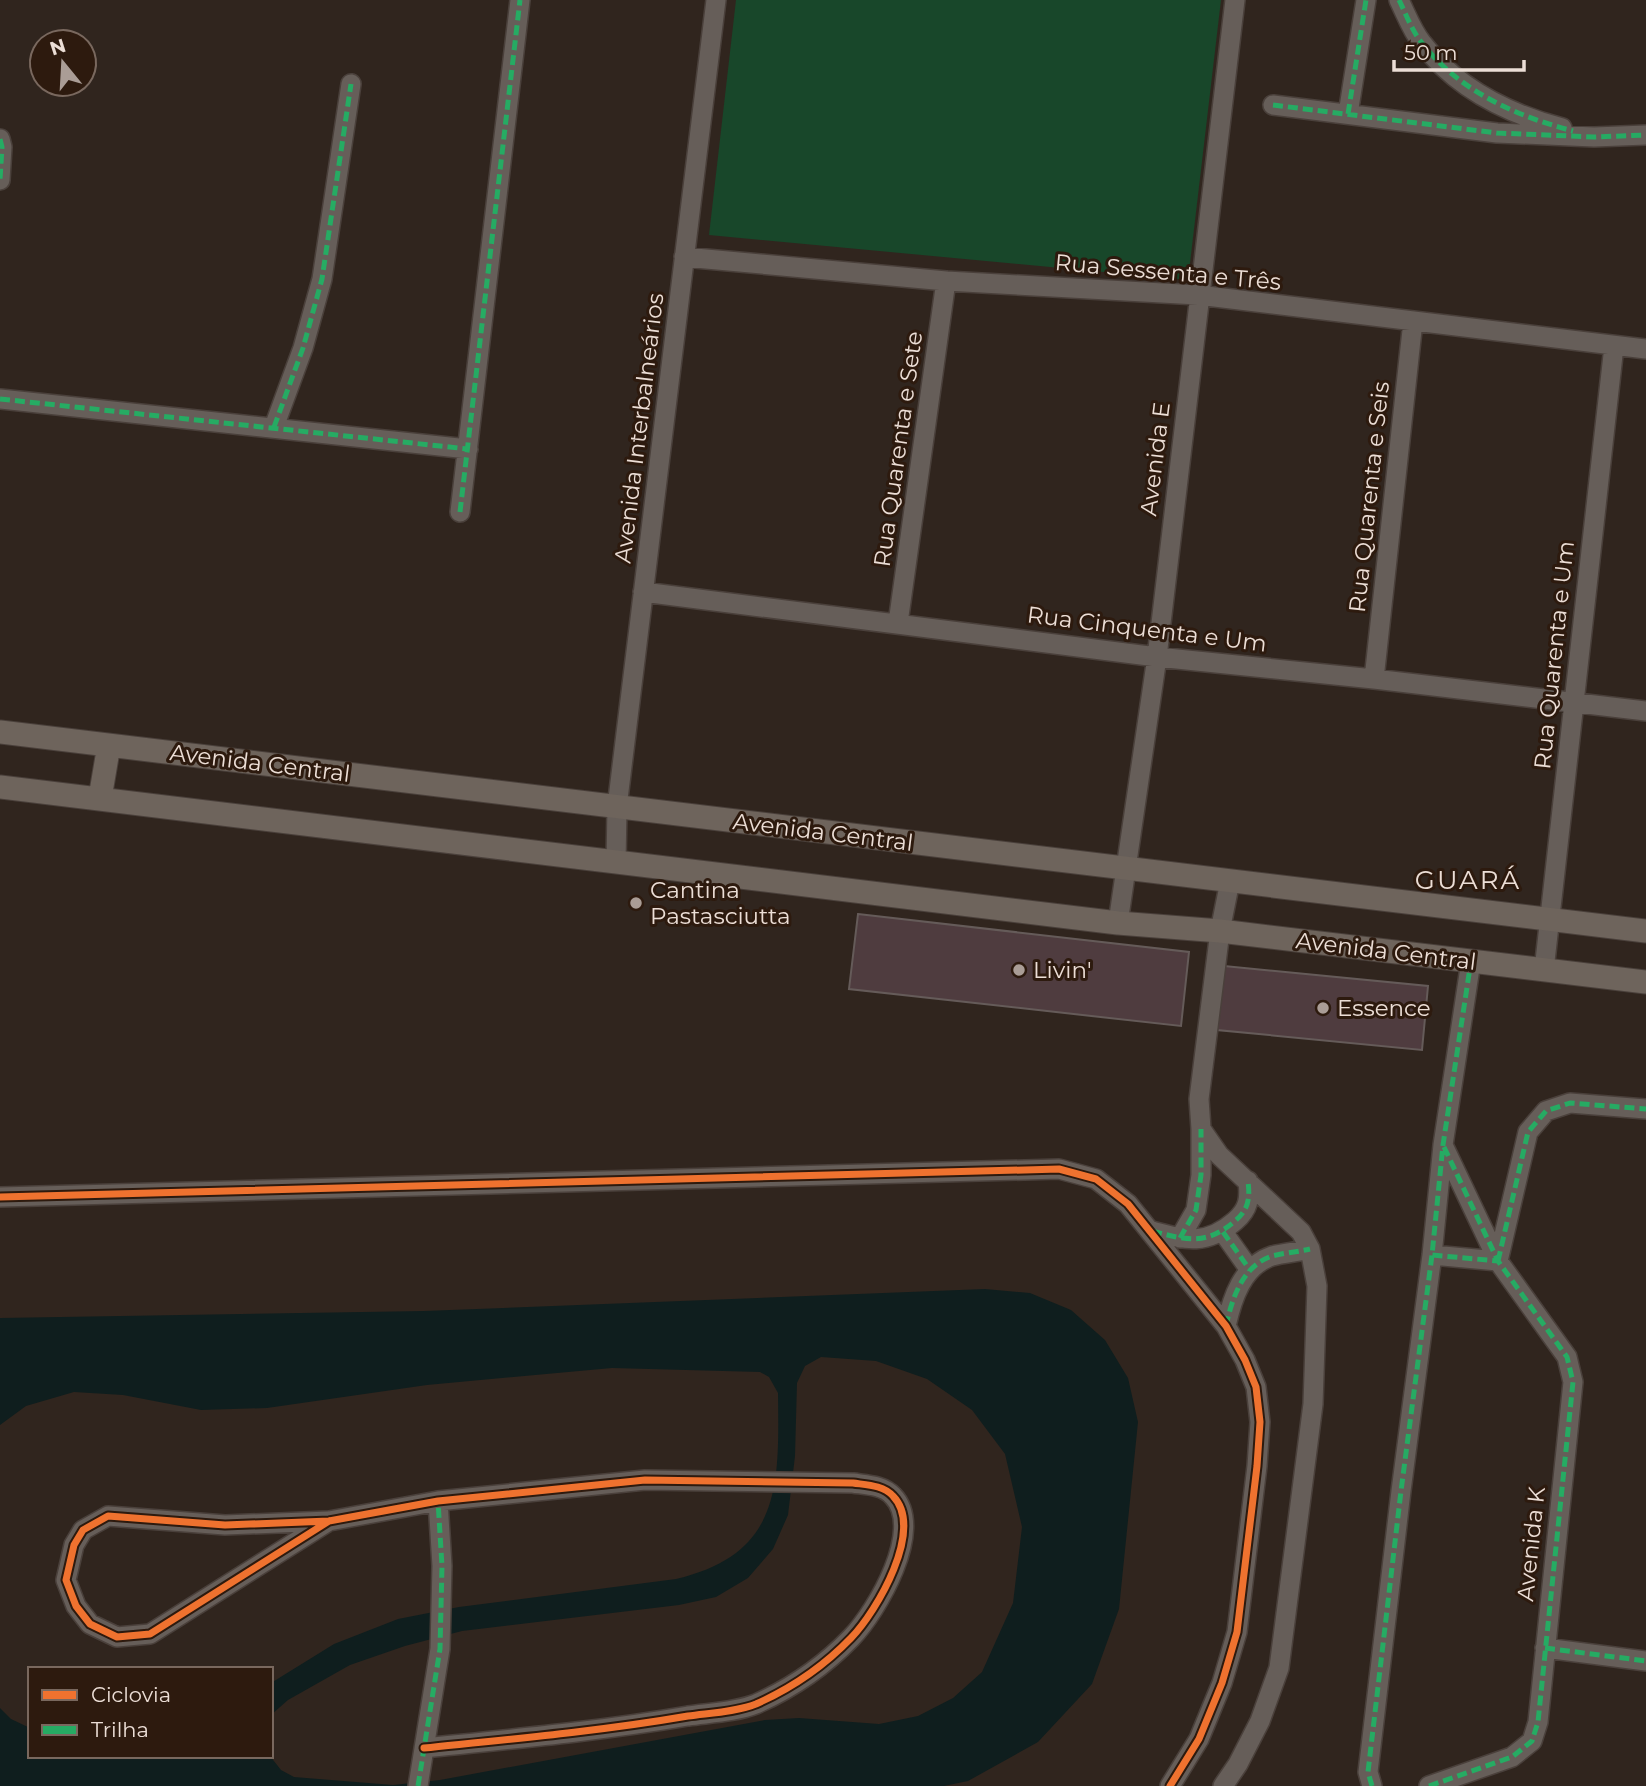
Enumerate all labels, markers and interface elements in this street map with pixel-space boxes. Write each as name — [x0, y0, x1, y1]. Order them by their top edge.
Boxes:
north arrow — [28, 28, 98, 98]
scale bar — [1394, 28, 1524, 72]
text: N — [47, 34, 69, 61]
text: 50 m — [1404, 40, 1458, 65]
street label: Rua Sessenta e Três — [1054, 248, 1282, 296]
street label: Avenida Interbalneários — [609, 291, 669, 565]
street label: Rua Quarenta e Sete — [868, 329, 928, 569]
street label: Rua Quarenta e Seis — [1343, 380, 1395, 614]
street label: Avenida E — [1134, 401, 1176, 517]
street label: Rua Quarenta e Um — [1528, 539, 1580, 771]
street label: Rua Cinquenta e Um — [1026, 600, 1268, 658]
street label: Avenida Central — [168, 738, 352, 788]
street label: Avenida Central — [731, 807, 915, 857]
district label: GUARÁ — [1415, 864, 1521, 896]
place label: Cantina Pastasciutta — [650, 876, 791, 930]
marker: Cantina Pastasciutta — [628, 895, 644, 911]
street label: Avenida Central — [1294, 926, 1478, 976]
place label: Livin' — [1033, 956, 1092, 984]
marker: Livin' — [1011, 962, 1027, 978]
place label: Essence — [1337, 994, 1431, 1022]
marker: Essence — [1315, 1000, 1331, 1016]
street label: Avenida K — [1511, 1485, 1551, 1603]
legend — [28, 1667, 273, 1758]
text: Ciclovia — [91, 1682, 171, 1707]
text: Trilha — [91, 1717, 149, 1742]

